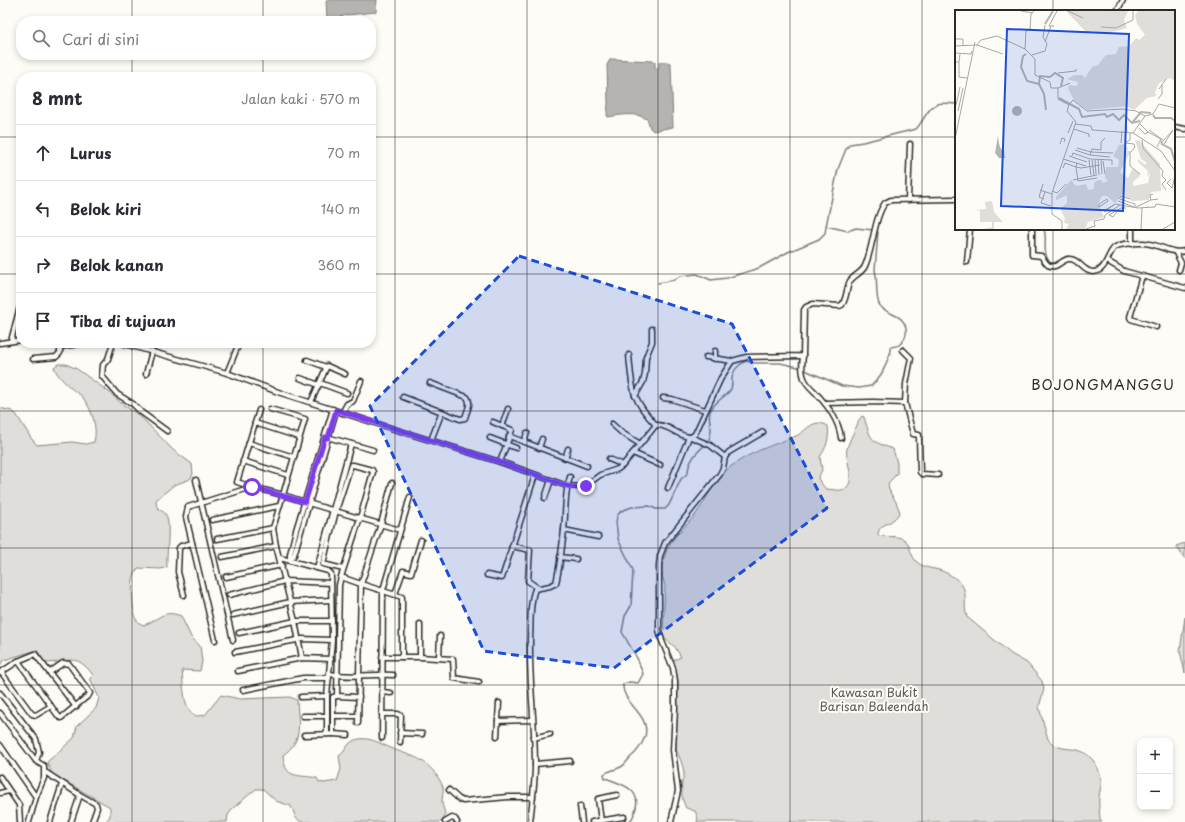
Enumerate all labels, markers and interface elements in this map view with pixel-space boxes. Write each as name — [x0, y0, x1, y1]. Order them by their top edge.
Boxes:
inset map — [955, 10, 1175, 230]
search box — [16, 16, 376, 60]
icon: search — [30, 27, 52, 49]
text: Cari di sini — [62, 27, 139, 50]
text: 8 mnt — [32, 85, 83, 111]
text: Jalan kaki · 570 m — [241, 89, 360, 108]
text: Lurus — [70, 141, 111, 164]
icon: ahead — [32, 142, 54, 164]
text: 70 m — [327, 143, 360, 162]
text: Belok kiri — [70, 197, 141, 220]
icon: left — [32, 198, 54, 220]
text: 140 m — [321, 199, 360, 218]
text: Belok kanan — [70, 253, 164, 276]
icon: right — [32, 254, 54, 276]
text: 360 m — [317, 255, 360, 274]
text: Tiba di tujuan — [70, 309, 176, 332]
icon: arrive — [32, 310, 54, 332]
district label: BOJONGMANGGU — [1031, 374, 1175, 395]
route end — [577, 477, 595, 495]
route start — [243, 478, 261, 496]
park label: Kawasan Bukit Barisan Baleendah — [819, 683, 929, 715]
map controls — [1137, 738, 1173, 810]
button: + — [1137, 738, 1173, 774]
button: − — [1137, 774, 1173, 810]

